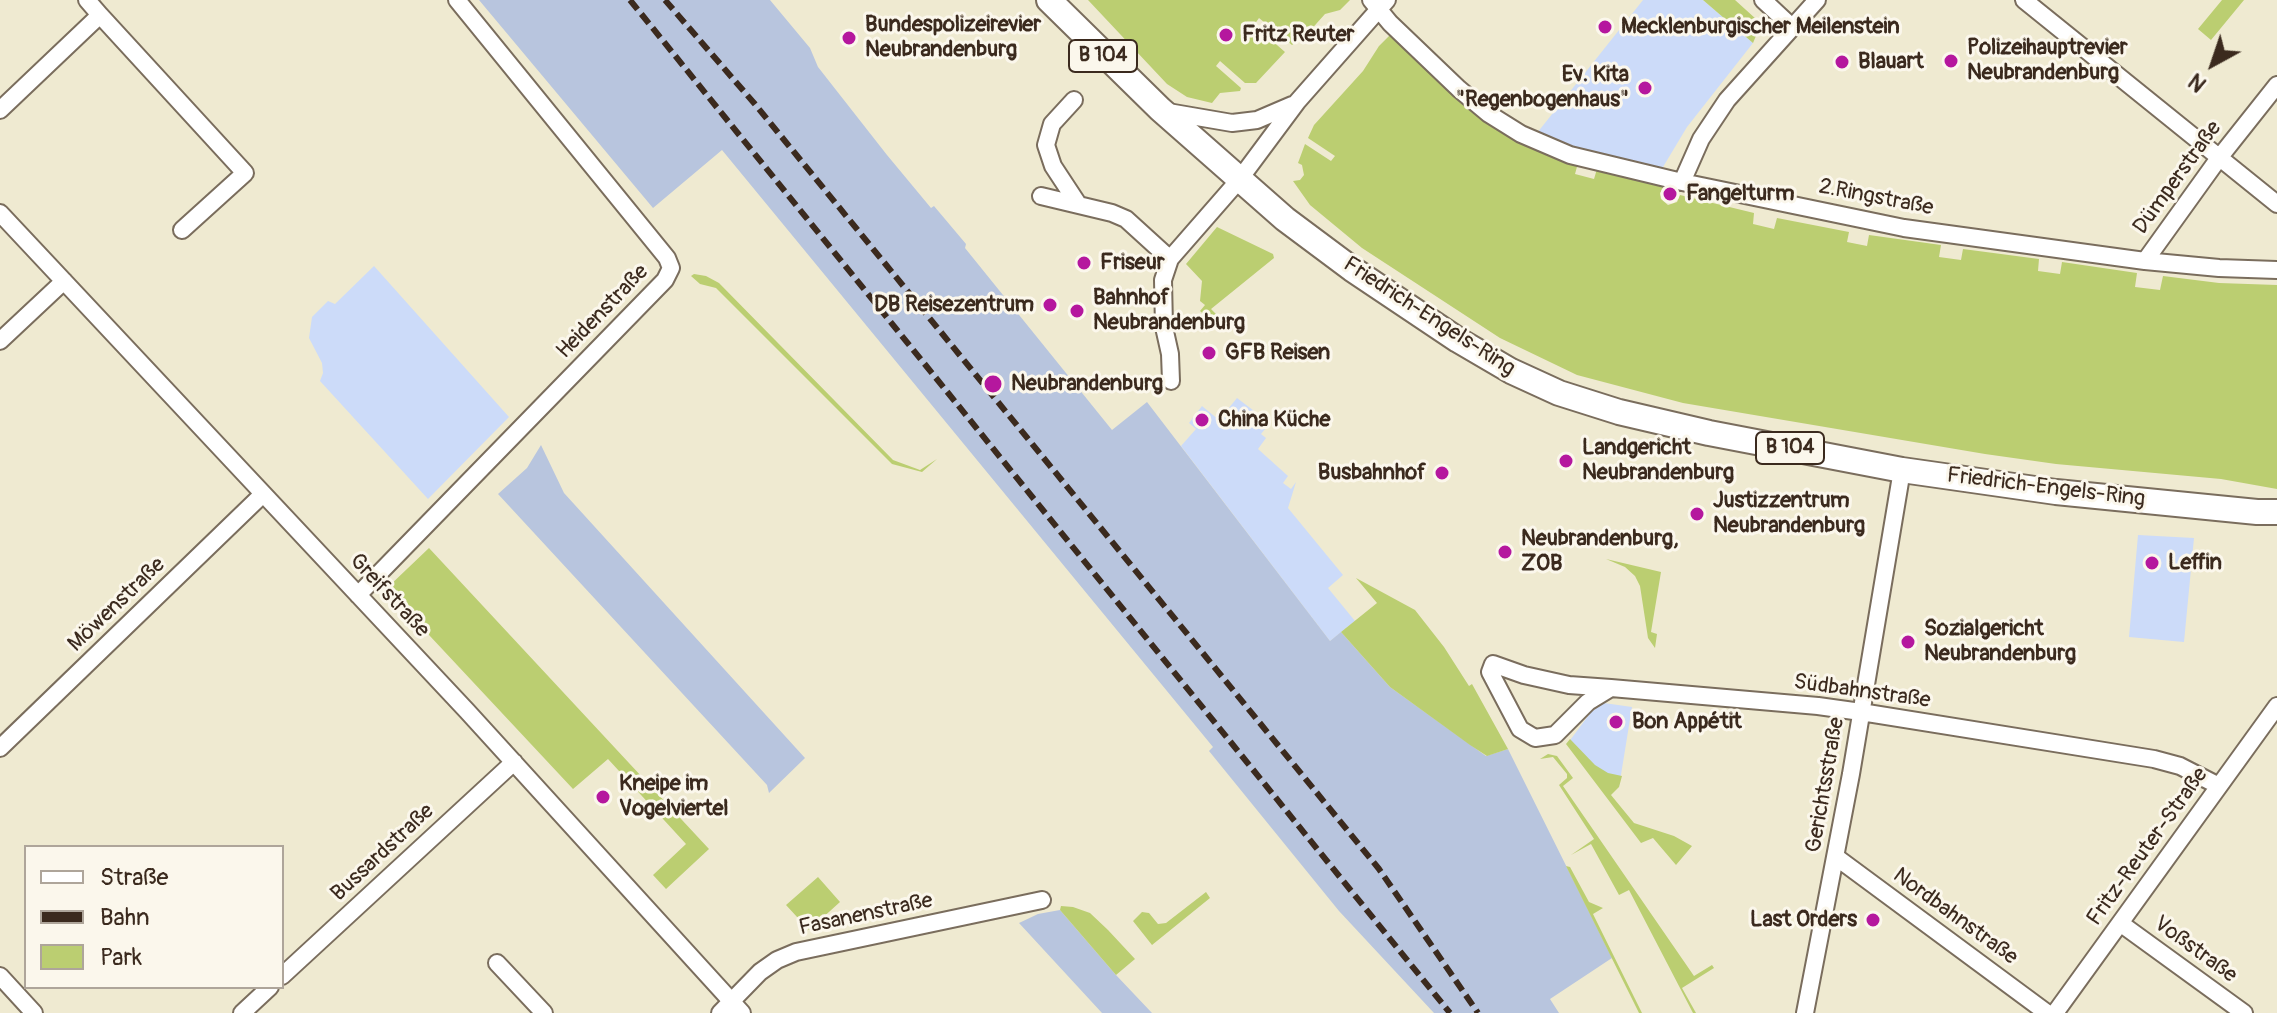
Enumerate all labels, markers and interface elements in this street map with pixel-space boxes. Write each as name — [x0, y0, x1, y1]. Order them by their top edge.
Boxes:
place label: Bundespolizeirevier Neubrandenburg — [865, 12, 1041, 64]
place label: Mecklenburgischer Meilenstein — [1621, 14, 1900, 40]
marker: Mecklenburgischer Meilenstein — [1596, 18, 1614, 36]
place label: Fritz Reuter — [1242, 22, 1354, 48]
north arrow — [2173, 24, 2253, 104]
marker: Fritz Reuter — [1217, 26, 1235, 44]
marker: Bundespolizeirevier Neubrandenburg — [840, 29, 858, 47]
place label: Polizeihauptrevier Neubrandenburg — [1967, 35, 2128, 86]
road number: B 104 — [1069, 40, 1137, 72]
place label: Blauart — [1858, 49, 1923, 75]
marker: Polizeihauptrevier Neubrandenburg — [1942, 52, 1960, 70]
marker: Blauart — [1833, 53, 1851, 71]
place label: Ev. Kita "Regenbogenhaus" — [1456, 62, 1629, 114]
text: N — [2183, 67, 2212, 98]
marker: Ev. Kita "Regenbogenhaus" — [1636, 79, 1654, 97]
street label: Dümperstraße — [2128, 116, 2228, 240]
street label: 2.Ringstraße — [1817, 174, 1935, 222]
place label: Fangelturm — [1686, 181, 1794, 207]
marker: Fangelturm — [1661, 185, 1679, 203]
place label: Friseur — [1100, 250, 1165, 276]
street label: Friedrich-Engels-Ring — [1338, 252, 1520, 382]
marker: Friseur — [1075, 254, 1093, 272]
street label: Heidenstraße — [552, 259, 654, 365]
place label: Bahnhof Neubrandenburg — [1093, 285, 1245, 336]
place label: DB Reisezentrum — [874, 292, 1034, 318]
marker: DB Reisezentrum — [1041, 296, 1059, 314]
marker: Bahnhof Neubrandenburg — [1068, 302, 1086, 320]
place label: GFB Reisen — [1225, 340, 1330, 366]
marker: GFB Reisen — [1200, 344, 1218, 362]
place label: Neubrandenburg — [1011, 371, 1163, 397]
marker: Neubrandenburg — [982, 373, 1004, 395]
place label: China Küche — [1218, 407, 1330, 433]
marker: China Küche — [1193, 411, 1211, 429]
road number: B 104 — [1756, 432, 1824, 464]
place label: Landgericht Neubrandenburg — [1582, 435, 1734, 486]
marker: Landgericht Neubrandenburg — [1557, 452, 1575, 470]
place label: Busbahnhof — [1318, 460, 1426, 486]
street label: Friedrich-Engels-Ring — [1945, 463, 2147, 513]
marker: Busbahnhof — [1433, 464, 1451, 482]
place label: Justizzentrum Neubrandenburg — [1713, 488, 1865, 540]
marker: Justizzentrum Neubrandenburg — [1688, 505, 1706, 523]
place label: Neubrandenburg, ZOB — [1521, 526, 1679, 578]
marker: Neubrandenburg, ZOB — [1496, 543, 1514, 561]
street label: Greifstraße — [343, 548, 435, 644]
place label: Leffin — [2168, 550, 2222, 576]
street label: Möwenstraße — [63, 552, 171, 658]
marker: Leffin — [2143, 554, 2161, 572]
place label: Sozialgericht Neubrandenburg — [1924, 616, 2076, 668]
marker: Sozialgericht Neubrandenburg — [1899, 633, 1917, 651]
street label: Südbahnstraße — [1792, 669, 1932, 715]
place label: Bon Appétit — [1632, 709, 1742, 735]
marker: Bon Appétit — [1607, 713, 1625, 731]
street label: Gerichtsstraße — [1801, 715, 1851, 855]
street label: Fritz-Reuter-Straße — [2082, 763, 2214, 931]
place label: Kneipe im Vogelviertel — [619, 771, 729, 822]
marker: Kneipe im Vogelviertel — [594, 788, 612, 806]
street label: Bussardstraße — [326, 799, 440, 907]
legend — [24, 845, 284, 989]
text: Straße — [100, 863, 168, 892]
street label: Nordbahnstraße — [1887, 863, 2023, 971]
street label: Fasanenstraße — [797, 888, 935, 942]
text: Bahn — [100, 903, 150, 932]
place label: Last Orders — [1750, 907, 1857, 933]
marker: Last Orders — [1864, 911, 1882, 929]
street label: Voßstraße — [2148, 911, 2242, 989]
text: Park — [100, 943, 142, 972]

